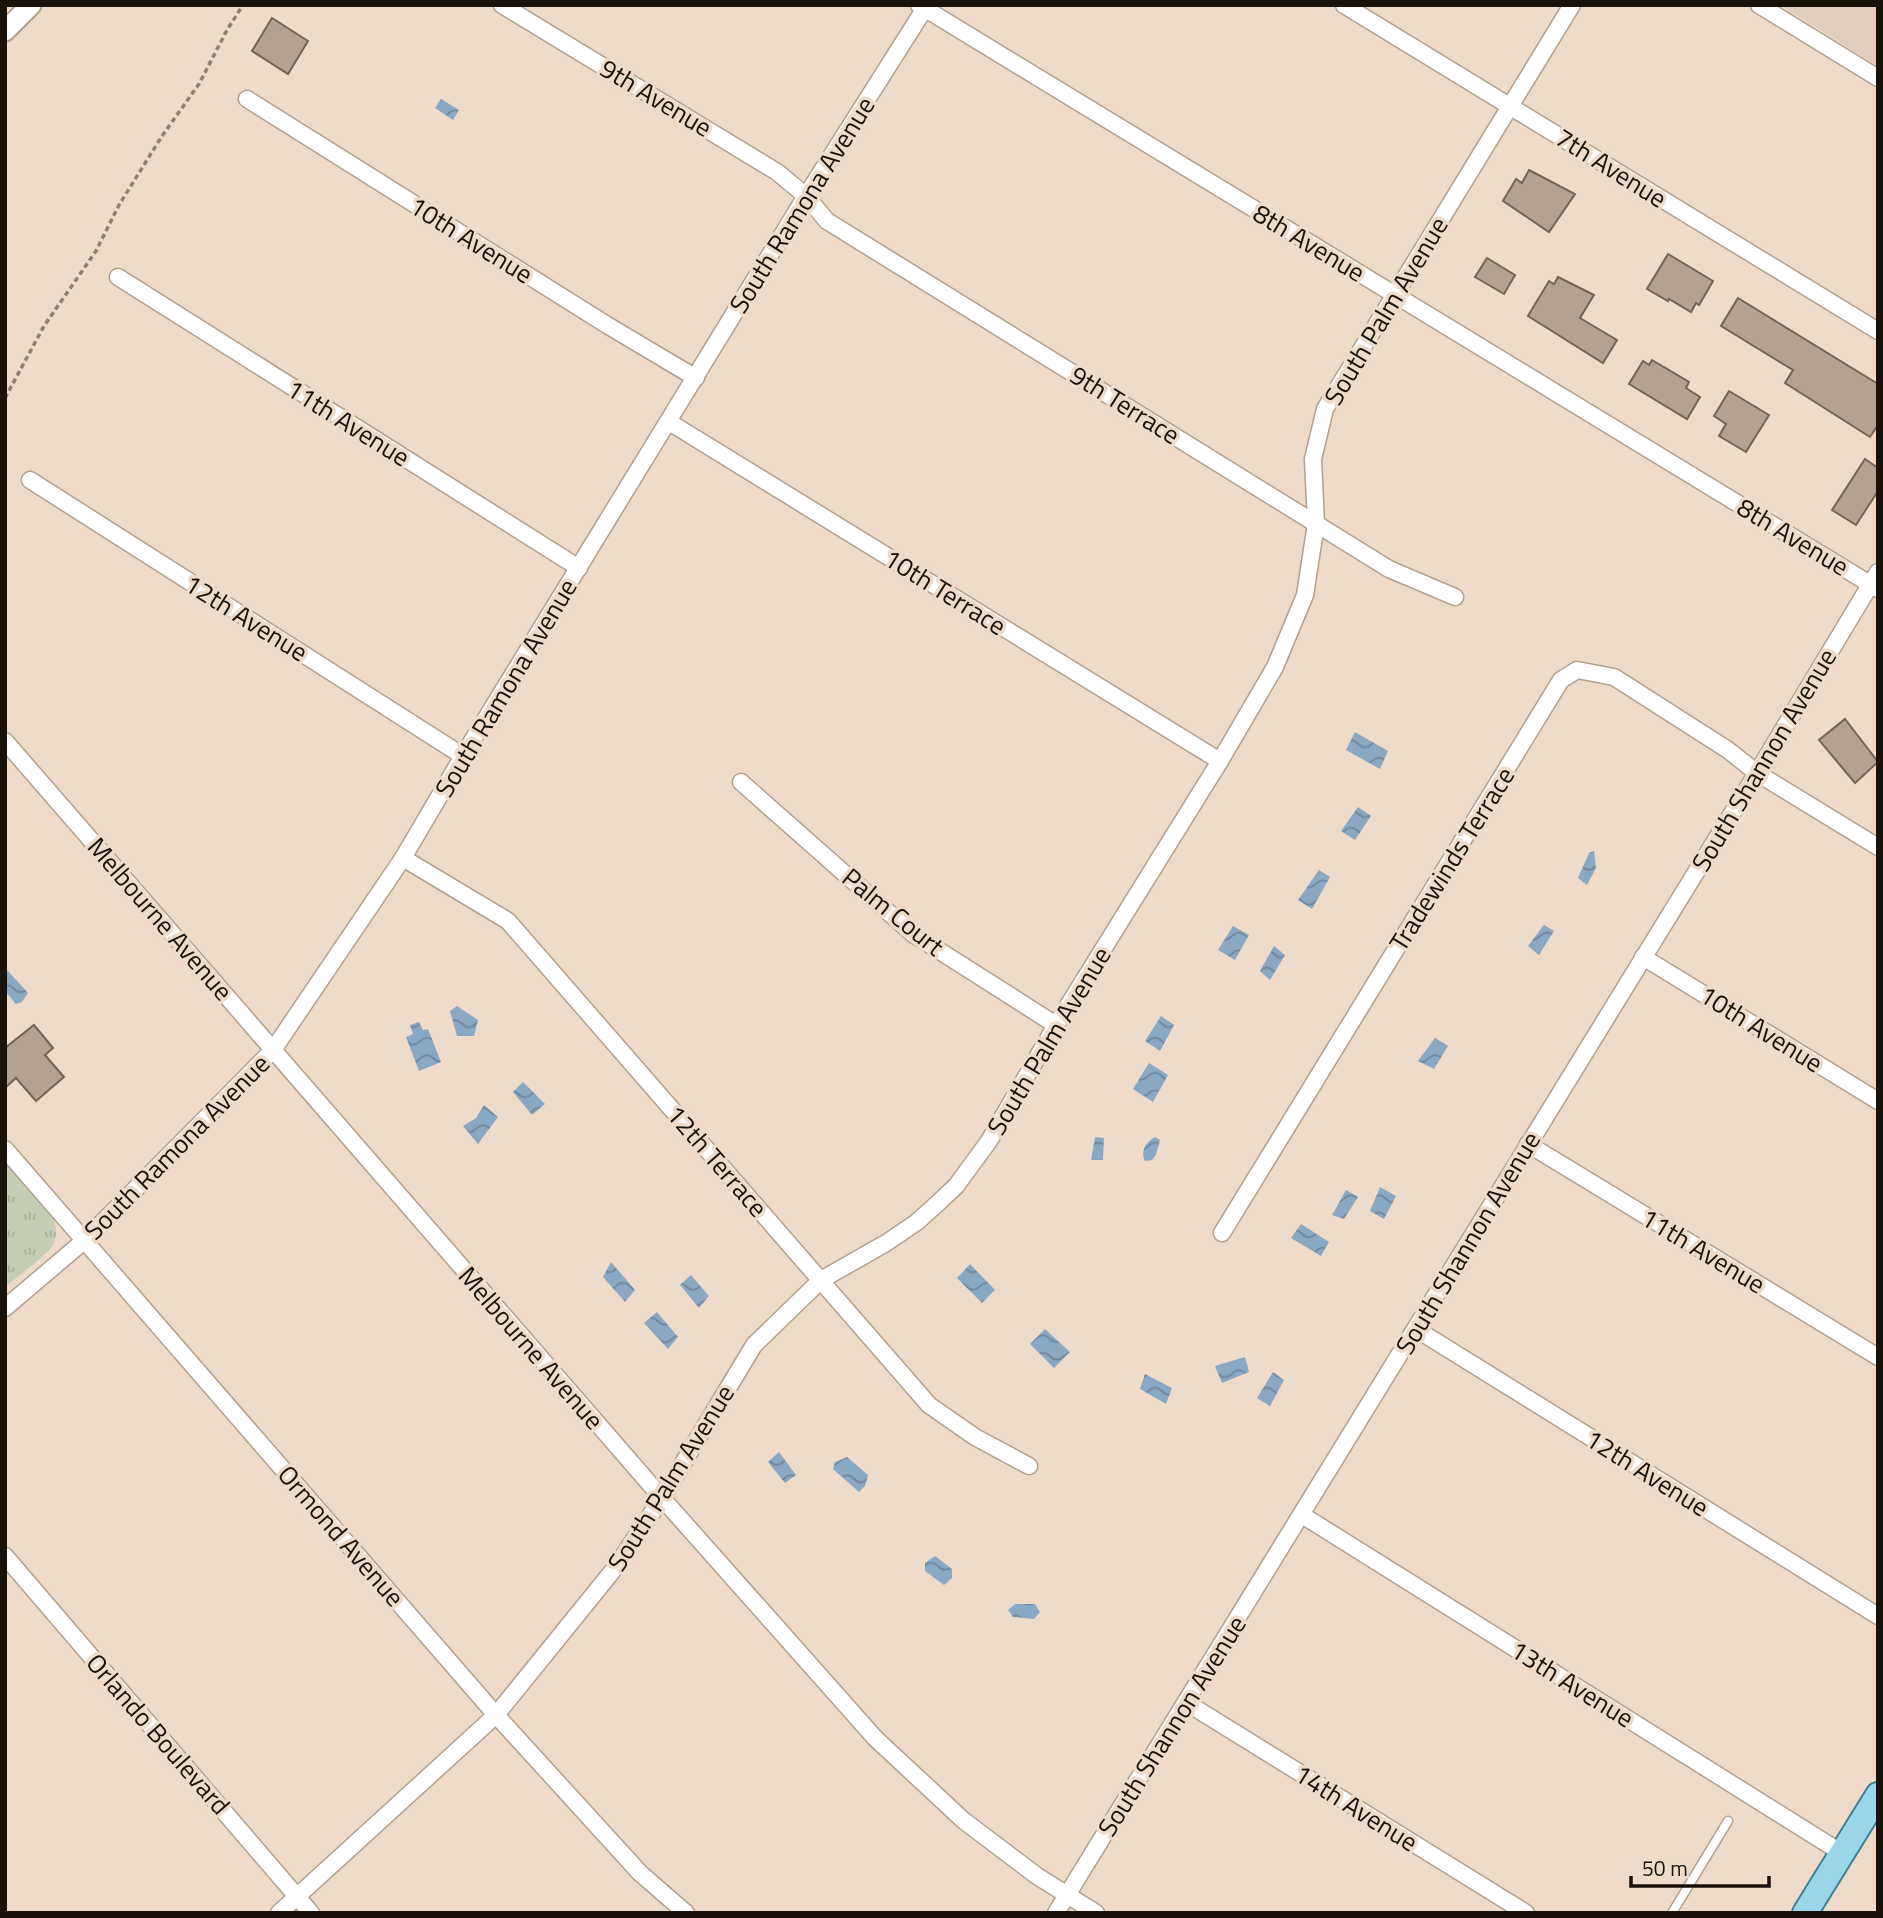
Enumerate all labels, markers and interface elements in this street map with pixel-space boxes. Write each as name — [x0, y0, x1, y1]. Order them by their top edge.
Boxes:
street label: 9th Avenue — [593, 49, 720, 146]
street label: South Ramona Avenue — [719, 89, 884, 321]
street label: 7th Avenue — [1548, 118, 1674, 217]
street label: 10th Avenue — [402, 186, 541, 293]
street label: 8th Avenue — [1246, 194, 1373, 291]
street label: South Palm Avenue — [1314, 209, 1457, 412]
street label: 9th Terrace — [1063, 355, 1188, 454]
street label: 11th Avenue — [279, 369, 418, 476]
street label: 8th Avenue — [1730, 488, 1857, 585]
street label: 10th Terrace — [877, 539, 1014, 645]
street label: 12th Avenue — [177, 564, 316, 671]
street label: South Ramona Avenue — [425, 571, 586, 804]
street label: South Shannon Avenue — [1681, 641, 1846, 879]
street label: Tradewinds Terrace — [1379, 759, 1524, 959]
street label: Melbourne Avenue — [78, 828, 242, 1009]
street label: Palm Court — [834, 858, 953, 965]
street label: South Palm Avenue — [977, 939, 1120, 1142]
street label: 10th Avenue — [1692, 975, 1831, 1082]
street label: South Ramona Avenue — [75, 1045, 278, 1248]
street label: 12th Terrace — [657, 1096, 777, 1225]
street label: South Shannon Avenue — [1385, 1124, 1550, 1362]
street label: 11th Avenue — [1634, 1198, 1773, 1303]
street label: Melbourne Avenue — [449, 1257, 613, 1438]
street label: South Palm Avenue — [597, 1377, 744, 1579]
street label: 12th Avenue — [1578, 1419, 1717, 1526]
street label: Ormond Avenue — [269, 1456, 414, 1615]
street label: South Shannon Avenue — [1088, 1608, 1255, 1844]
street label: 13th Avenue — [1503, 1630, 1642, 1737]
street label: Orlando Boulevard — [77, 1644, 240, 1823]
street label: 14th Avenue — [1287, 1754, 1426, 1861]
scale bar — [1631, 1844, 1769, 1888]
text: 50 m — [1642, 1852, 1688, 1884]

